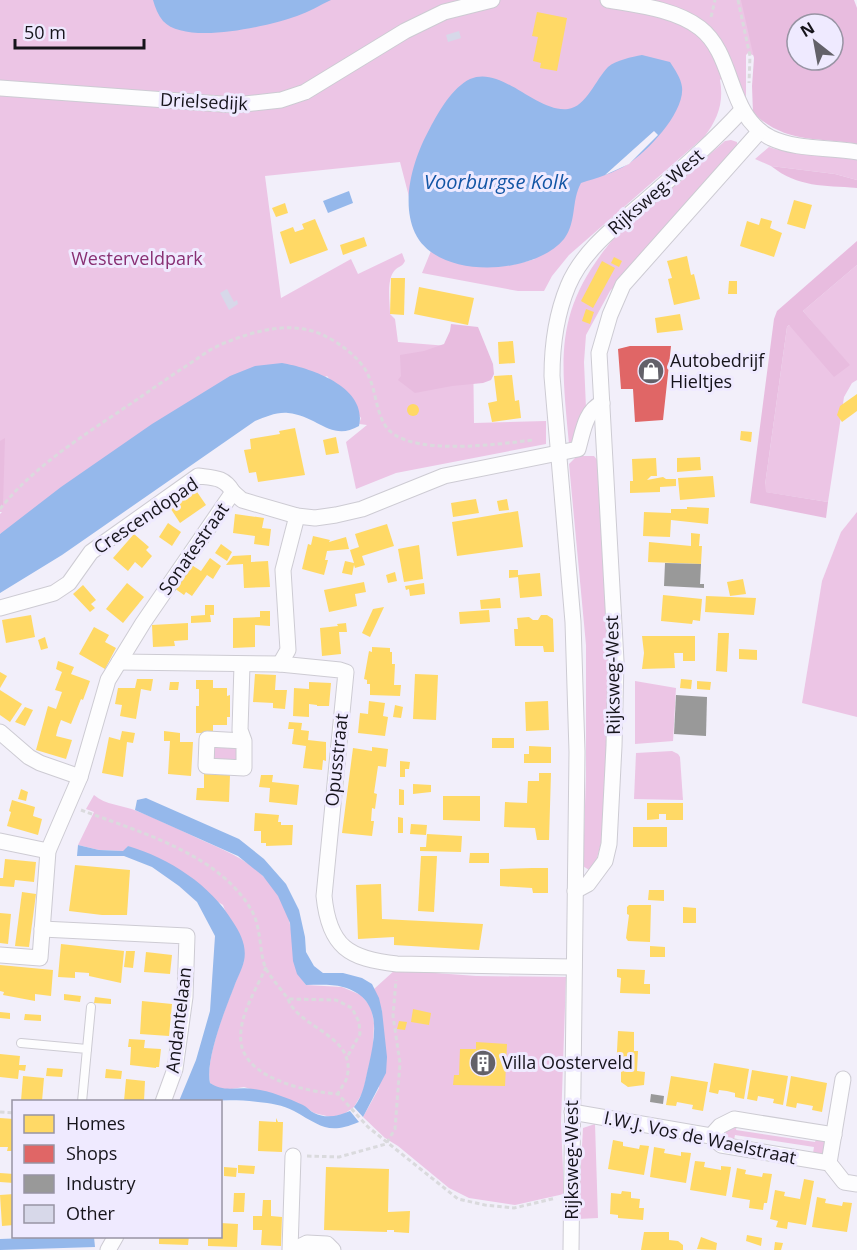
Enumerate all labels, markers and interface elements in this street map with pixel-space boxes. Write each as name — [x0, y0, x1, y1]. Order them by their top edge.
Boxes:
scale bar — [15, 12, 144, 50]
north arrow — [785, 12, 845, 72]
text: N — [796, 16, 819, 42]
text: 50 m — [24, 20, 66, 44]
street label: Drielsedijk — [160, 87, 249, 115]
street label: Rijksweg-West — [602, 143, 708, 240]
water label: Voorburgse Kolk — [424, 168, 569, 195]
park label: Westerveldpark — [71, 246, 203, 270]
place label: Autobedrijf Hieltjes — [670, 348, 765, 393]
shop icon: Autobedrijf Hieltjes — [636, 356, 666, 386]
street label: Crescendopad — [89, 471, 202, 559]
street label: Sonatestraat — [153, 498, 234, 599]
street label: Rijksweg-West — [599, 615, 625, 735]
street label: Opusstraat — [319, 712, 353, 808]
street label: Andantelaan — [160, 966, 196, 1074]
building icon: Villa Oosterveld — [468, 1048, 498, 1078]
place label: Villa Oosterveld — [502, 1050, 633, 1074]
legend — [12, 1100, 222, 1238]
street label: Rijksweg-West — [559, 1100, 583, 1220]
street label: I.W.J. Vos de Waelstraat — [602, 1105, 799, 1169]
text: Homes — [66, 1111, 125, 1135]
text: Shops — [66, 1141, 117, 1165]
text: Industry — [66, 1171, 136, 1195]
text: Other — [66, 1201, 116, 1225]

